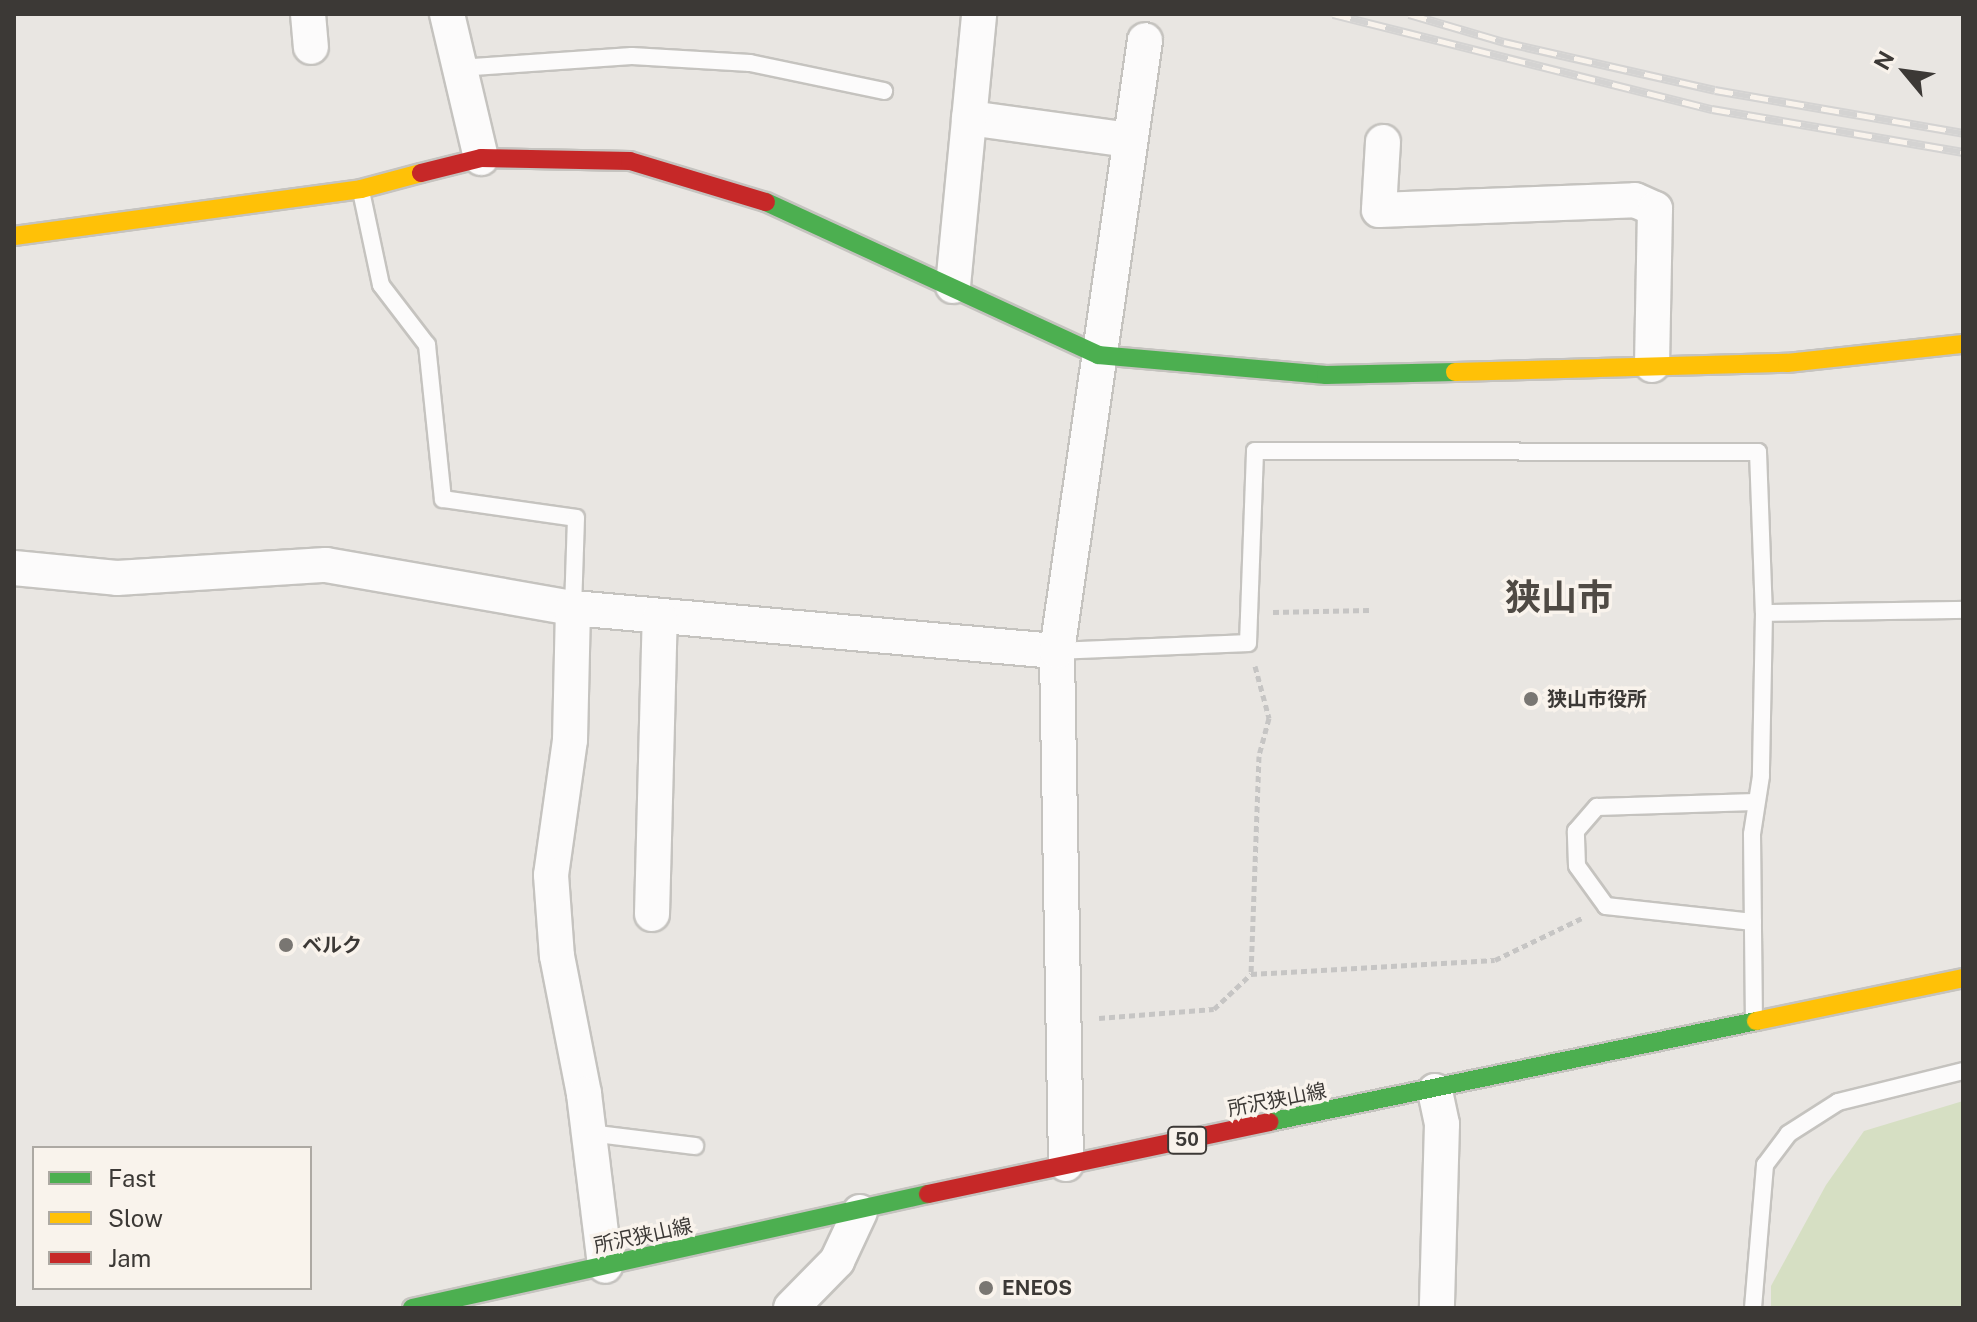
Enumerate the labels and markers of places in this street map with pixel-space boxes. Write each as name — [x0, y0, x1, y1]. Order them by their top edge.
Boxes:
place label: 狭山市役所 — [1547, 687, 1647, 711]
marker: 狭山市役所 — [1522, 690, 1540, 708]
place label: ベルク — [302, 933, 362, 957]
marker: ベルク — [277, 936, 295, 954]
place label: ENEOS — [1002, 1276, 1072, 1300]
marker: ENEOS — [977, 1279, 995, 1297]

